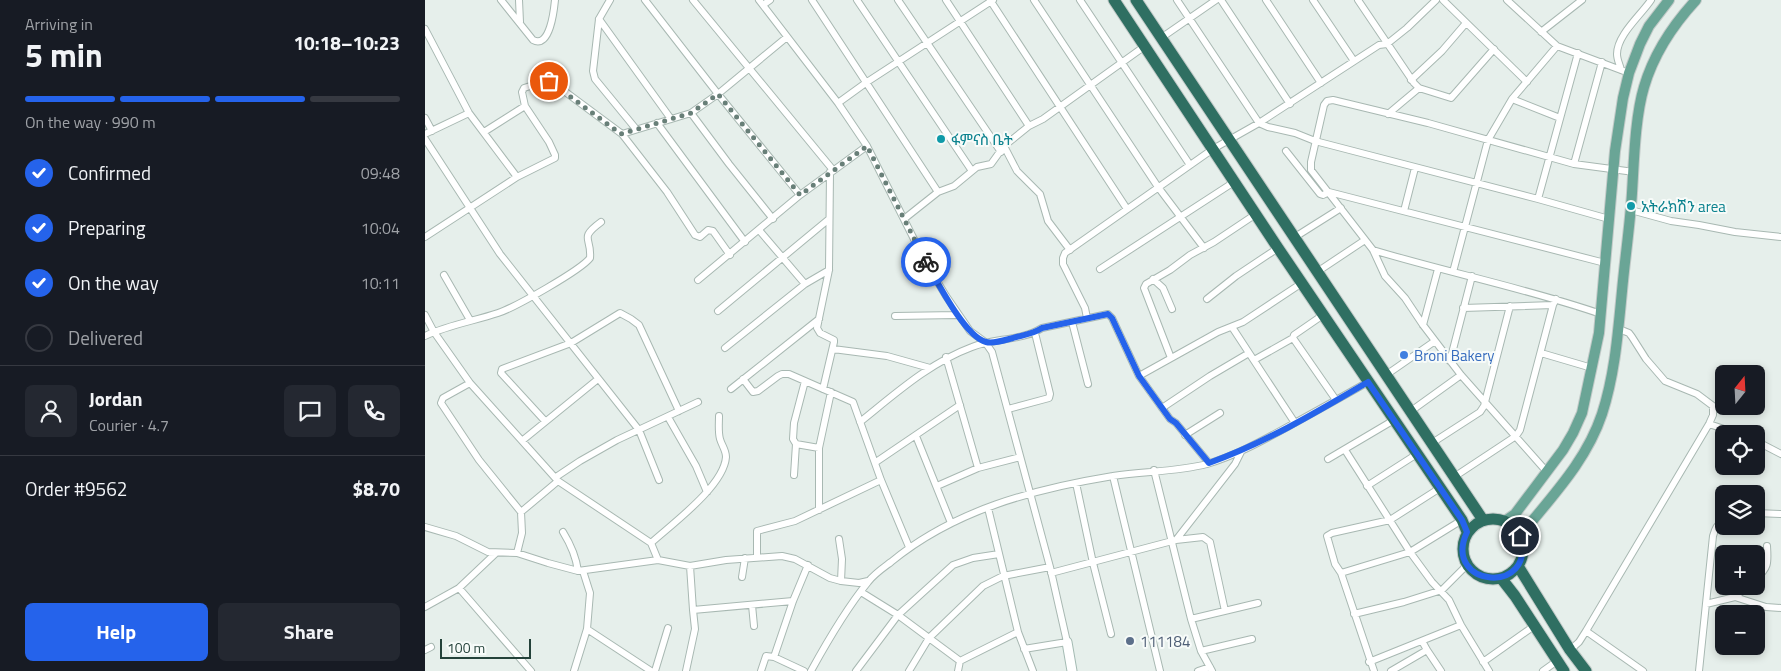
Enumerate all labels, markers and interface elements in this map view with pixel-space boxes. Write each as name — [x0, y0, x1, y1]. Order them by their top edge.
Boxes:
text: Arriving in — [25, 12, 93, 36]
text: 10:18–10:23 — [293, 28, 400, 57]
text: 5 min — [25, 31, 103, 79]
pin — [528, 60, 570, 102]
icon: bag — [535, 67, 563, 95]
text: On the way · 990 m — [25, 110, 156, 134]
place label: ፋምናስ ቤት — [951, 128, 1013, 151]
marker: ፋምናስ ቤት — [935, 133, 947, 145]
text: Confirmed — [68, 158, 151, 187]
icon: check — [25, 159, 53, 187]
text: 09:48 — [361, 161, 400, 185]
place label: አትራክሽን area — [1641, 195, 1726, 218]
marker: አትራክሽን area — [1625, 200, 1637, 212]
text: Preparing — [68, 213, 145, 242]
icon: check — [25, 214, 53, 242]
text: 10:04 — [361, 216, 400, 240]
courier — [901, 237, 951, 287]
icon: bike — [912, 248, 940, 276]
text: On the way — [68, 268, 159, 297]
icon: check — [25, 269, 53, 297]
text: 10:11 — [361, 271, 400, 295]
text: Delivered — [68, 323, 143, 352]
place label: Broni Bakery — [1414, 344, 1495, 367]
marker: Broni Bakery — [1398, 349, 1410, 361]
north arrow — [1715, 365, 1765, 415]
map controls — [1715, 365, 1765, 655]
text: Jordan — [89, 384, 142, 413]
button: person — [25, 385, 77, 437]
button: chat — [284, 385, 336, 437]
button: phone — [348, 385, 400, 437]
text: Courier · 4.7 — [89, 413, 169, 437]
button: locate — [1715, 425, 1765, 475]
text: Order #9562 — [25, 474, 127, 503]
text: $8.70 — [353, 474, 400, 503]
button: layers — [1715, 485, 1765, 535]
pin — [1499, 515, 1541, 557]
icon: home — [1506, 522, 1534, 550]
button: + — [1715, 545, 1765, 595]
button: Help — [25, 603, 208, 661]
button: Share — [218, 603, 400, 661]
button: − — [1715, 605, 1765, 655]
place label: 111184 — [1140, 630, 1190, 653]
marker: 111184 — [1124, 635, 1136, 647]
scale bar — [440, 636, 531, 659]
text: 100 m — [447, 637, 485, 658]

